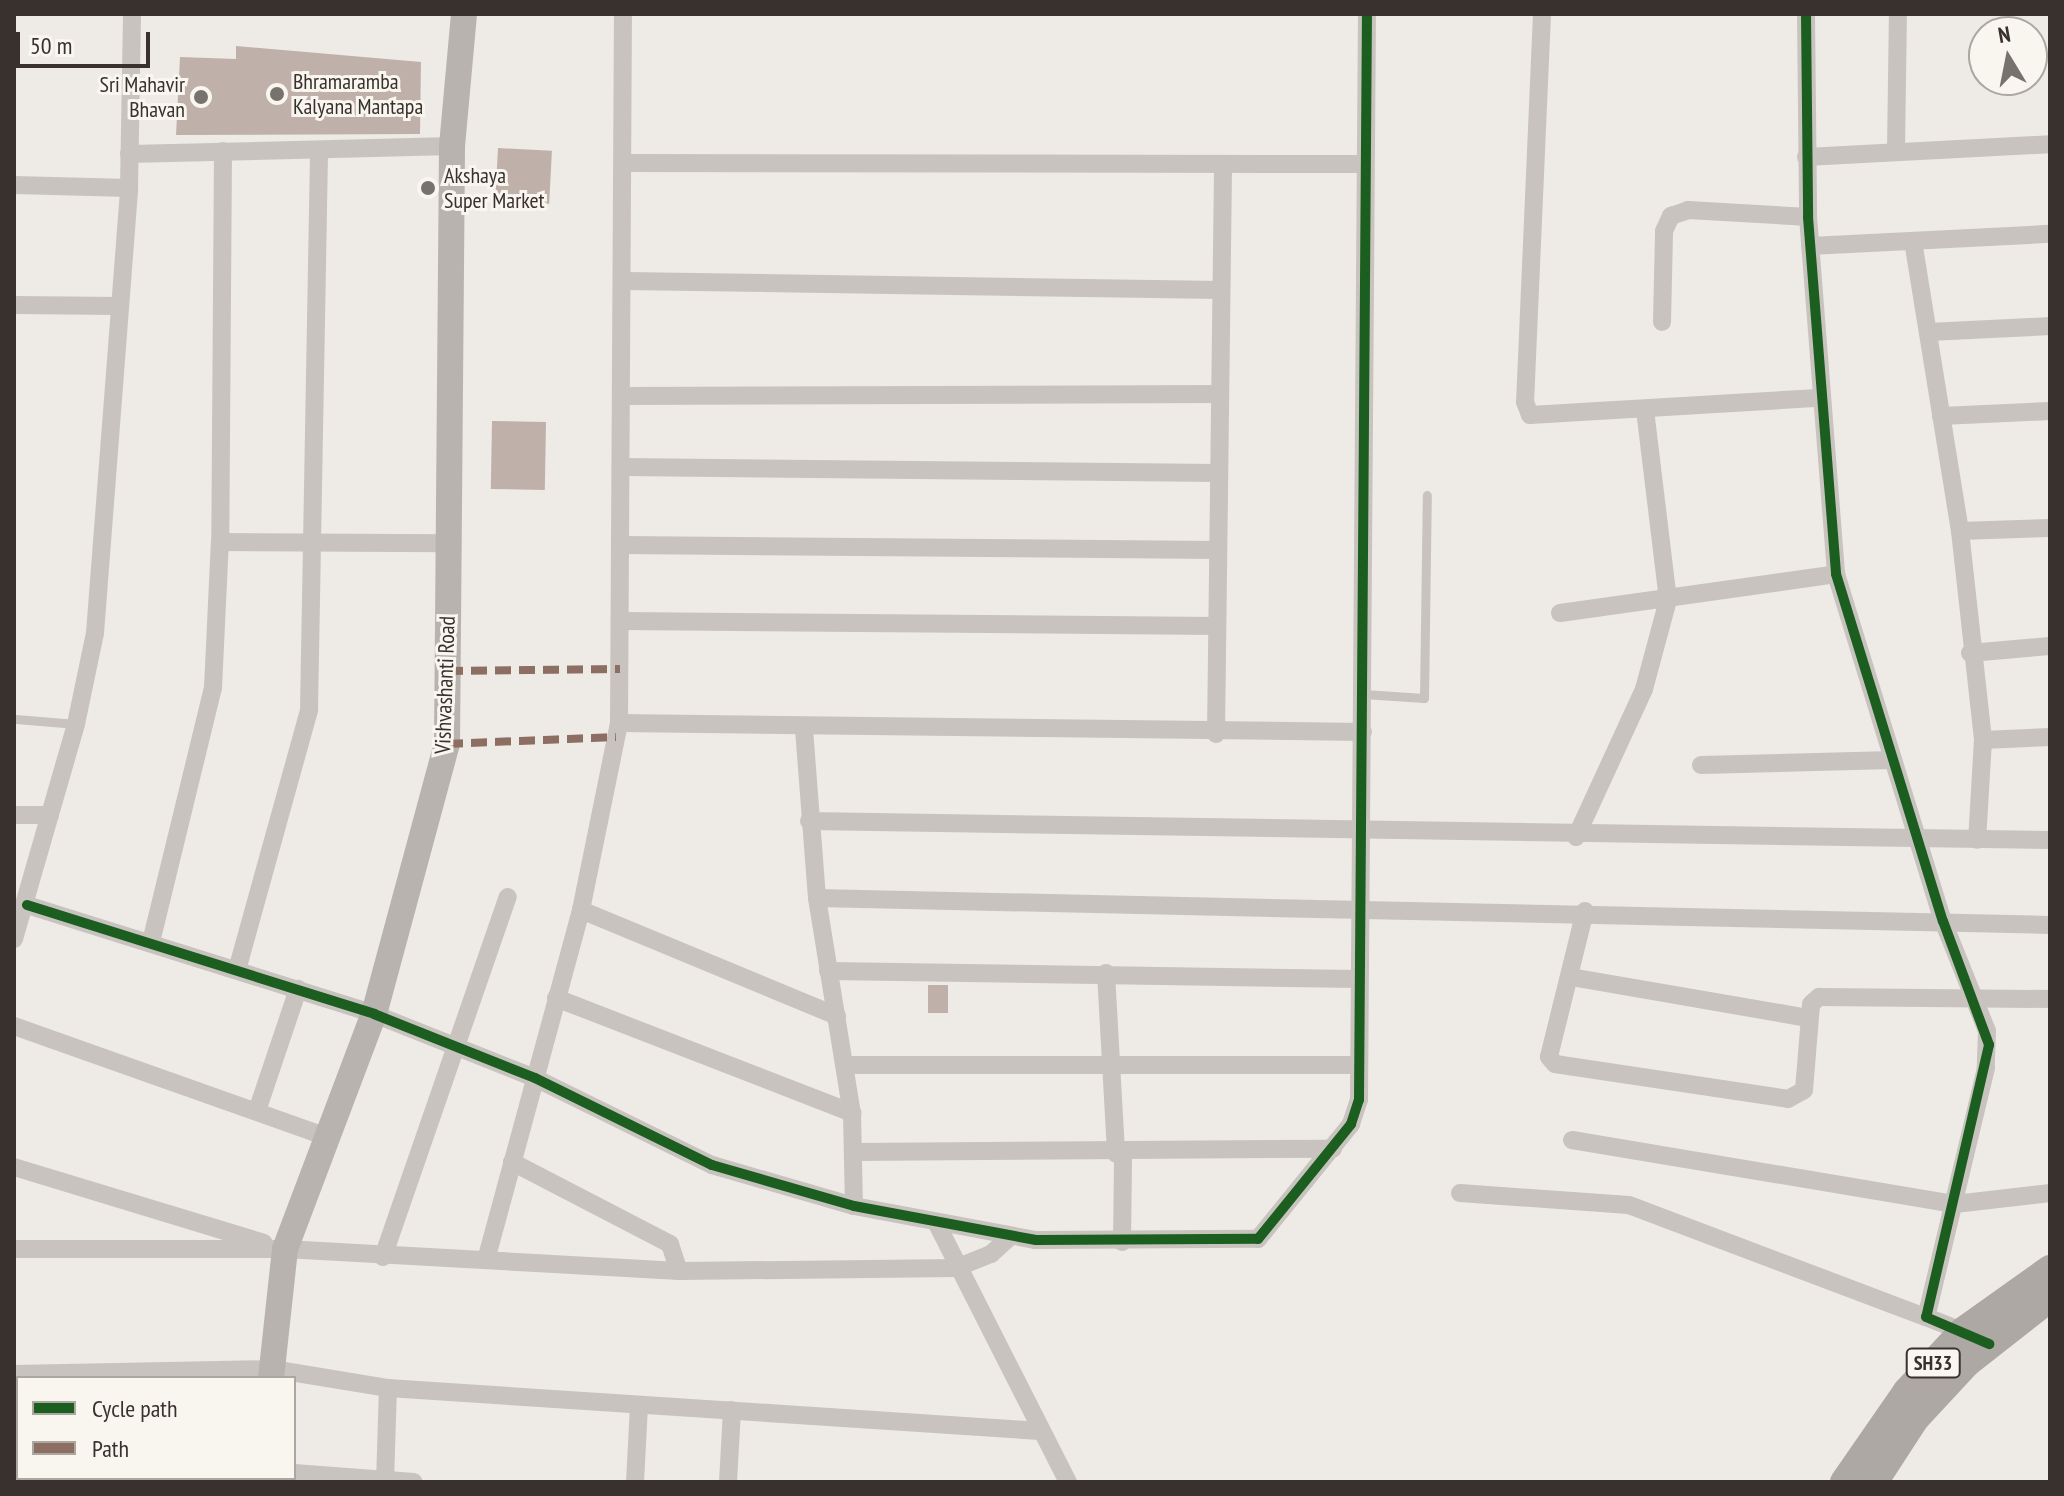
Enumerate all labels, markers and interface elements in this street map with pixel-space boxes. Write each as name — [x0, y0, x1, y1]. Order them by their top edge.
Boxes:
scale bar — [20, 16, 154, 66]
north arrow — [1968, 16, 2048, 96]
text: N — [1996, 20, 2012, 49]
text: 50 m — [30, 30, 72, 61]
place label: Bhramaramba Kalyana Mantapa — [293, 68, 423, 120]
place label: Sri Mahavir Bhavan — [99, 71, 185, 122]
marker: Bhramaramba Kalyana Mantapa — [268, 85, 286, 103]
marker: Sri Mahavir Bhavan — [192, 88, 210, 106]
place label: Akshaya Super Market — [444, 162, 545, 214]
marker: Akshaya Super Market — [419, 179, 437, 197]
street label: Vishvashanti Road — [429, 616, 461, 754]
road number: SH33 — [1905, 1347, 1961, 1379]
legend — [16, 1376, 296, 1480]
text: Cycle path — [92, 1393, 178, 1424]
text: Path — [92, 1433, 129, 1464]

